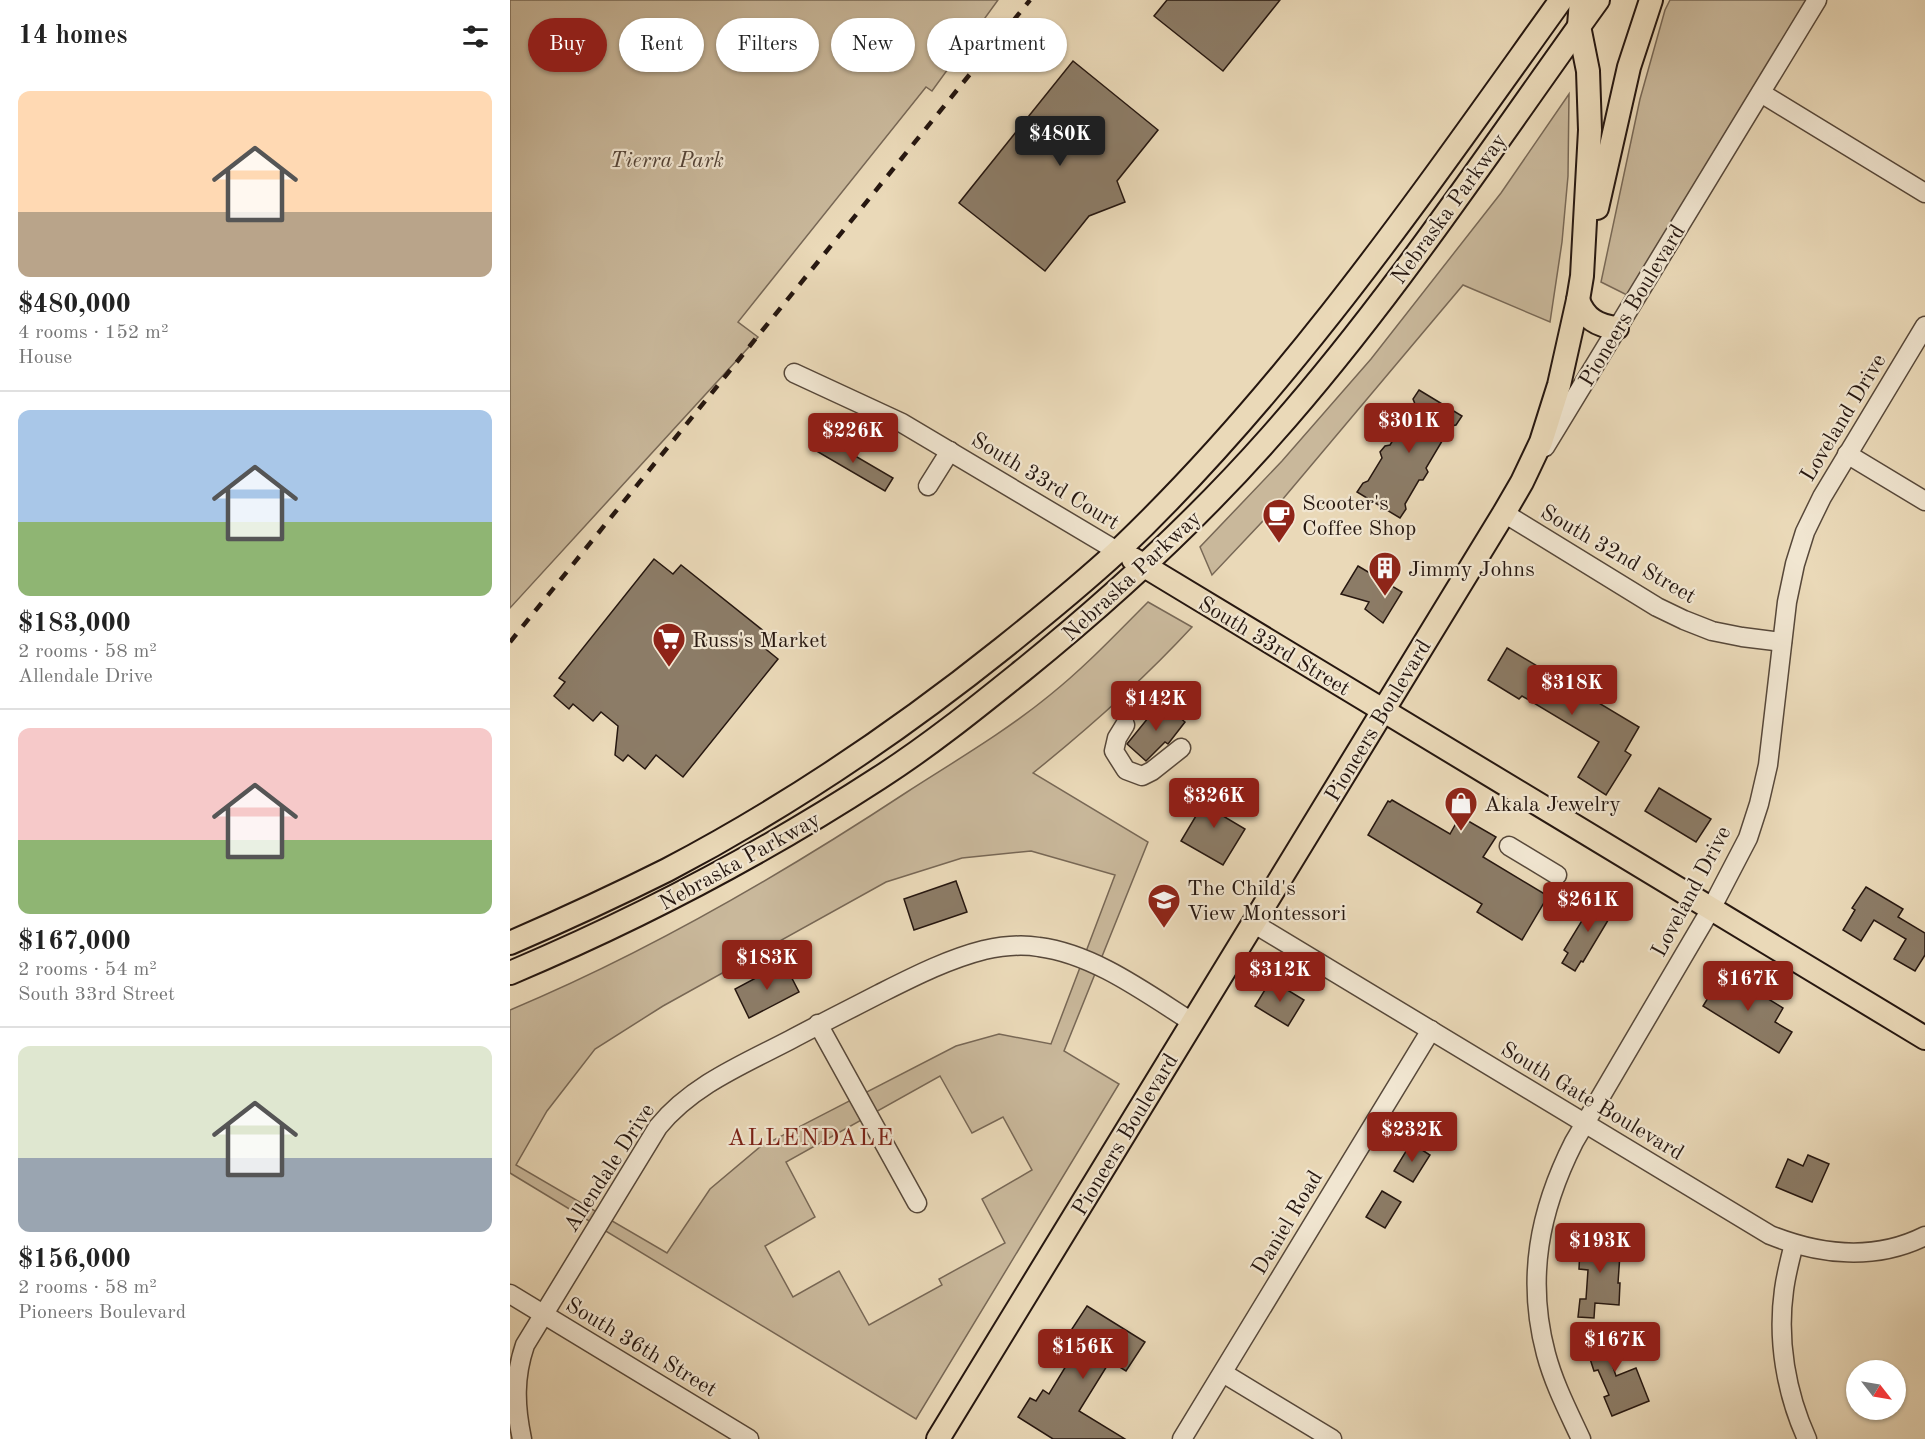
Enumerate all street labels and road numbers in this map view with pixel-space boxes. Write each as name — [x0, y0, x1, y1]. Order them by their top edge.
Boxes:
street label: Nebraska Parkway — [1388, 130, 1512, 288]
street label: Pioneers Boulevard — [1576, 221, 1690, 391]
street label: Loveland Drive — [1797, 350, 1890, 486]
street label: South 33rd Court — [967, 429, 1123, 535]
street label: South 32nd Street — [1537, 501, 1699, 608]
street label: Nebraska Parkway — [1059, 507, 1206, 646]
street label: South 33rd Street — [1194, 593, 1354, 701]
street label: Pioneers Boulevard — [1322, 636, 1436, 806]
street label: Nebraska Parkway — [656, 808, 824, 915]
street label: Loveland Drive — [1648, 823, 1735, 961]
street label: South Gate Boulevard — [1497, 1038, 1687, 1165]
street label: Pioneers Boulevard — [1069, 1050, 1183, 1220]
street label: Allendale Drive — [560, 1100, 659, 1236]
street label: Daniel Road — [1248, 1167, 1327, 1279]
street label: South 36th Street — [562, 1294, 720, 1401]

